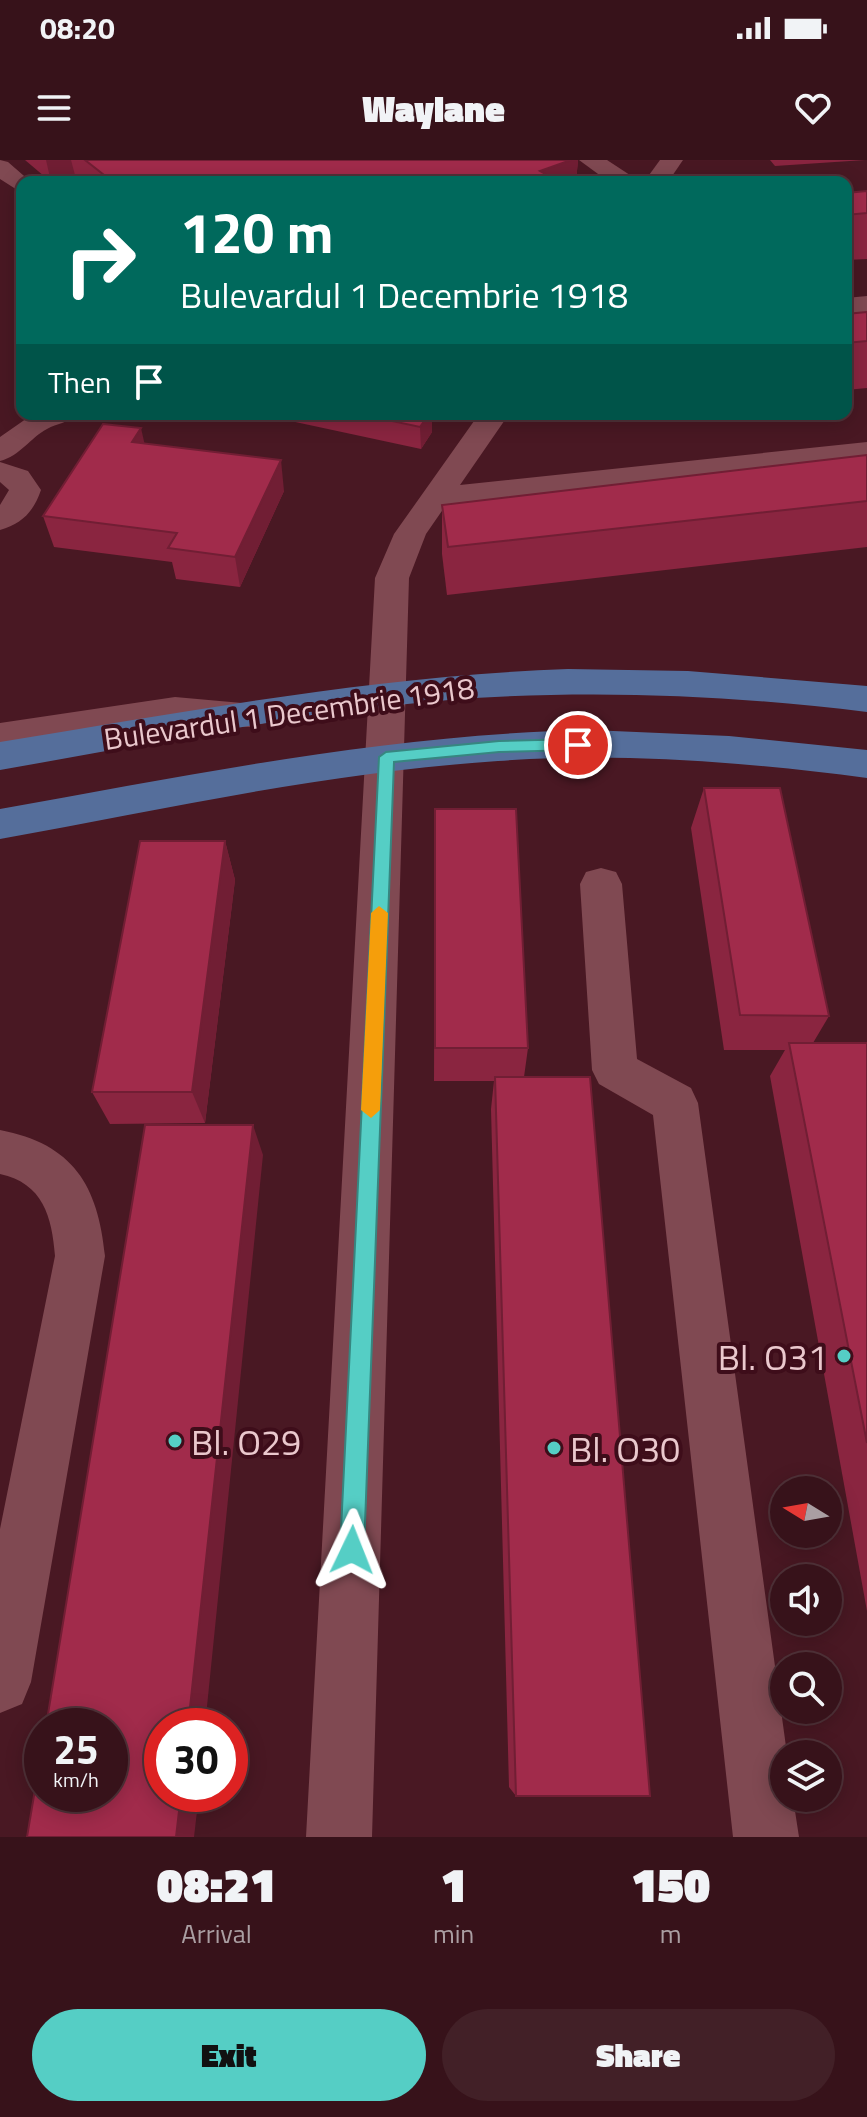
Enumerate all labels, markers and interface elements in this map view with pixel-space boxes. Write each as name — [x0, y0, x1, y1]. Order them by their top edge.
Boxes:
text: 08:20 — [40, 5, 115, 51]
text: Waylane — [362, 81, 505, 136]
icon: menu — [32, 86, 76, 130]
icon: heart — [791, 86, 835, 130]
text: 120 m — [180, 190, 333, 275]
icon: right — [48, 208, 152, 312]
text: Bulevardul 1 Decembrie 1918 — [180, 267, 628, 322]
text: Then — [48, 359, 111, 405]
icon: arrive — [127, 360, 171, 404]
street label: Bulevardul 1 Decembrie 1918 — [101, 664, 477, 762]
pin — [544, 711, 612, 779]
icon: arrive — [556, 723, 600, 767]
place label: Bl. O31 — [718, 1329, 828, 1384]
marker: Bl. O31 — [835, 1347, 853, 1365]
place label: Bl. O29 — [191, 1414, 301, 1469]
place label: Bl. O30 — [570, 1421, 680, 1476]
marker: Bl. O29 — [166, 1432, 184, 1450]
marker: Bl. O30 — [545, 1439, 563, 1457]
north arrow — [770, 1476, 842, 1548]
map controls — [770, 1476, 842, 1812]
position arrow — [310, 1508, 394, 1592]
button: sound — [770, 1564, 842, 1636]
button: search — [770, 1652, 842, 1724]
speed limit sign: 30 — [144, 1708, 248, 1812]
text: 25 — [54, 1719, 98, 1780]
button: layers — [770, 1740, 842, 1812]
text: km/h — [53, 1764, 99, 1795]
text: 08:21 — [157, 1848, 276, 1921]
text: 1 — [440, 1848, 467, 1921]
text: 150 — [631, 1848, 710, 1921]
text: Arrival — [181, 1914, 252, 1953]
text: min — [433, 1914, 474, 1953]
text: m — [660, 1914, 682, 1953]
button: Exit — [32, 2009, 426, 2101]
button: Share — [442, 2009, 835, 2101]

